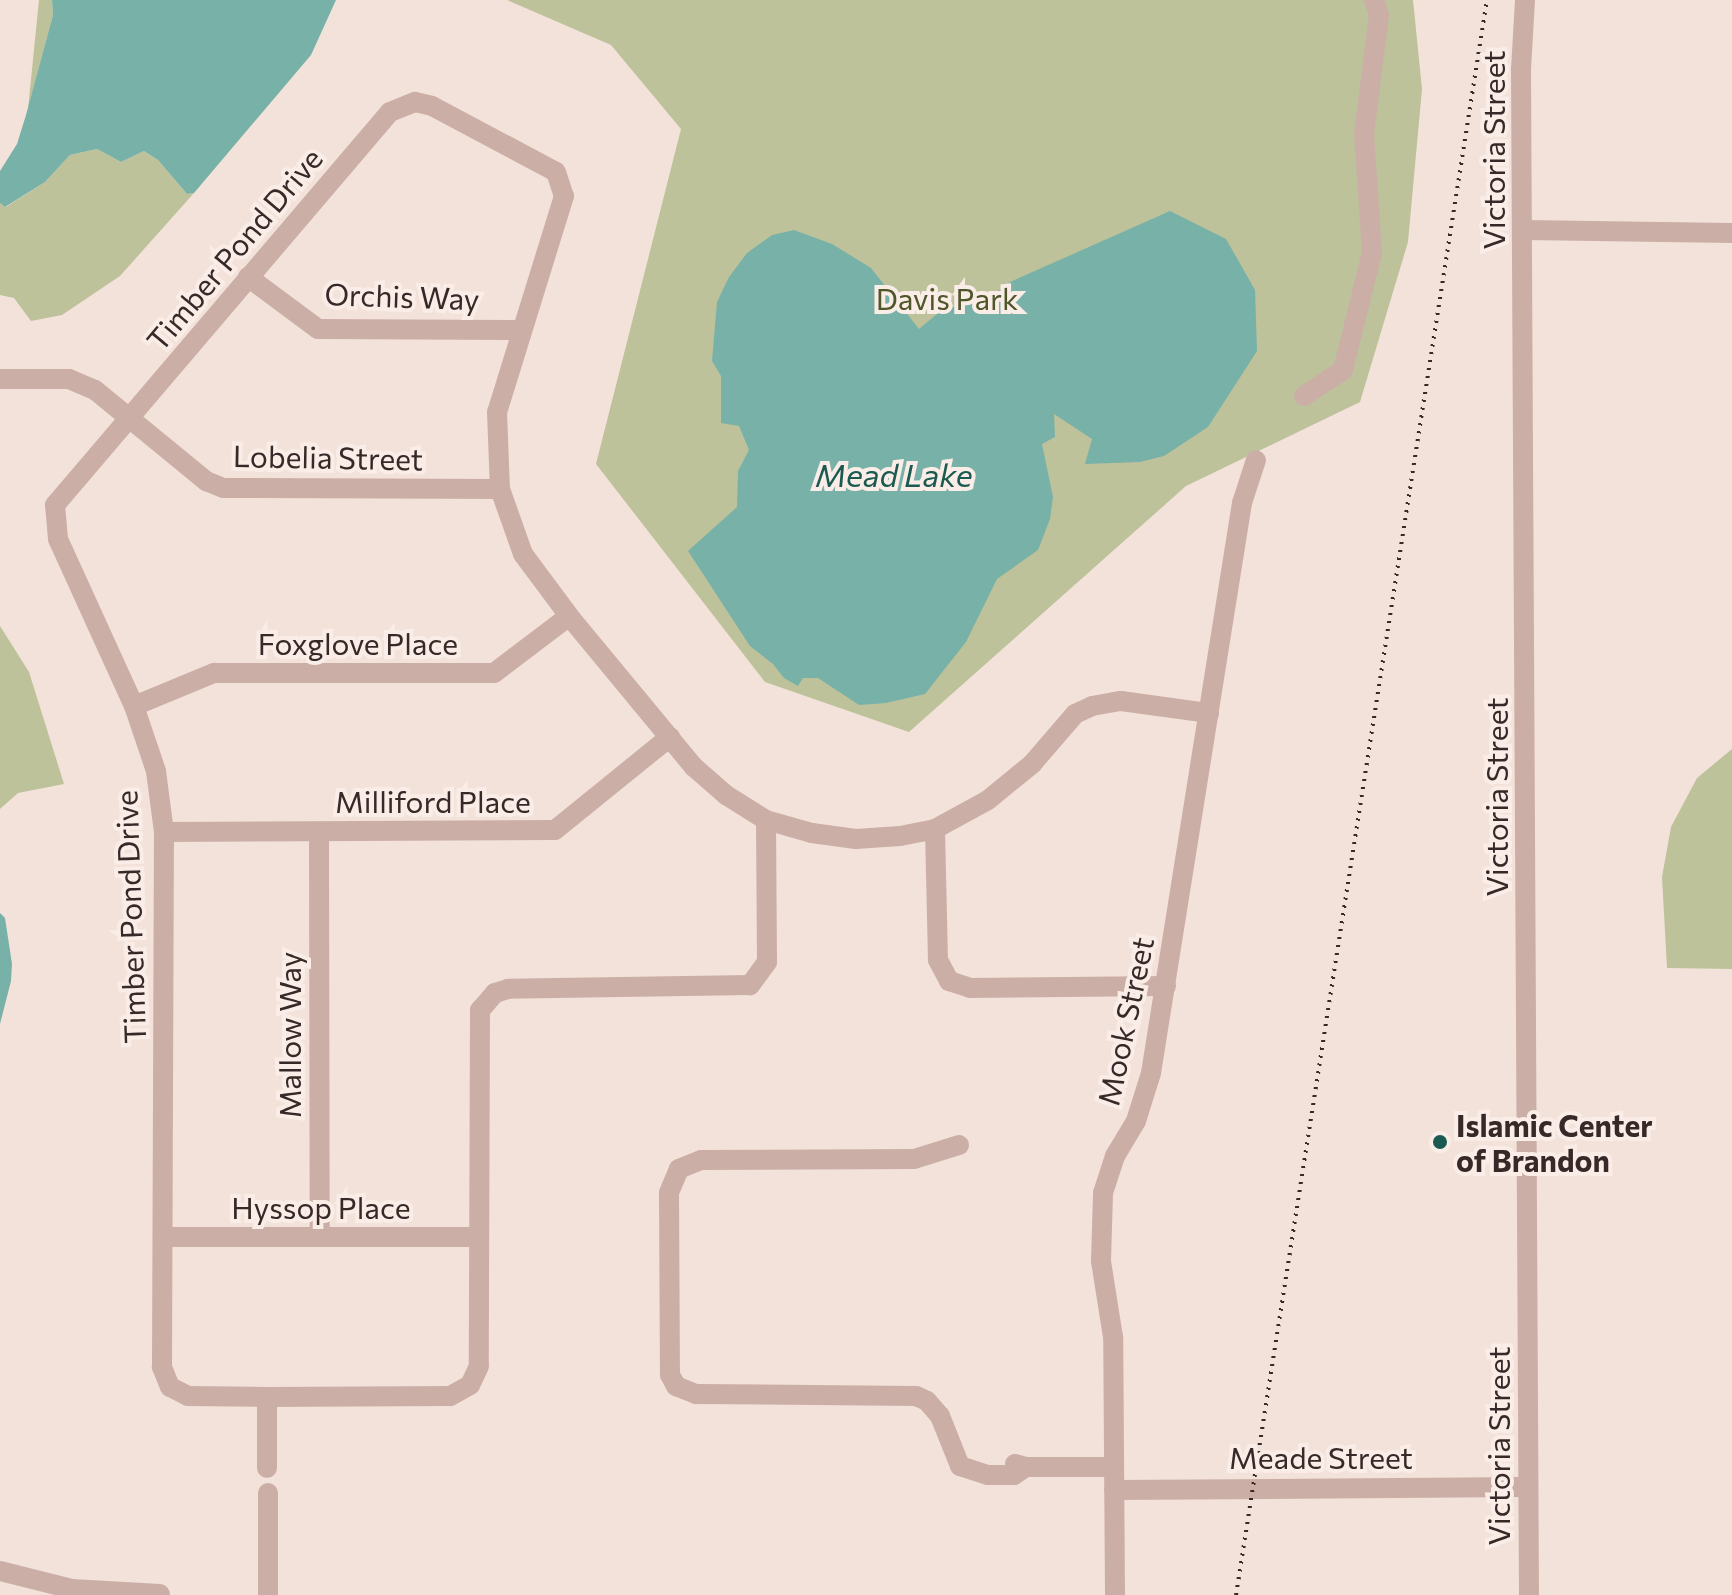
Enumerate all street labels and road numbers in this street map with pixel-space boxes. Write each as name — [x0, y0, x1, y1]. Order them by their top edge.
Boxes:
street label: Victoria Street — [1475, 50, 1511, 250]
street label: Timber Pond Drive — [139, 140, 329, 358]
street label: Orchis Way — [324, 275, 480, 317]
street label: Lobelia Street — [233, 437, 423, 477]
street label: Foxglove Place — [258, 625, 458, 661]
street label: Victoria Street — [1478, 697, 1514, 897]
street label: Milliford Place — [335, 783, 531, 819]
street label: Timber Pond Drive — [108, 790, 152, 1044]
street label: Mook Street — [1090, 933, 1160, 1109]
street label: Mallow Way — [271, 952, 307, 1118]
street label: Hyssop Place — [231, 1189, 411, 1225]
street label: Victoria Street — [1480, 1346, 1516, 1546]
street label: Meade Street — [1229, 1439, 1413, 1475]

